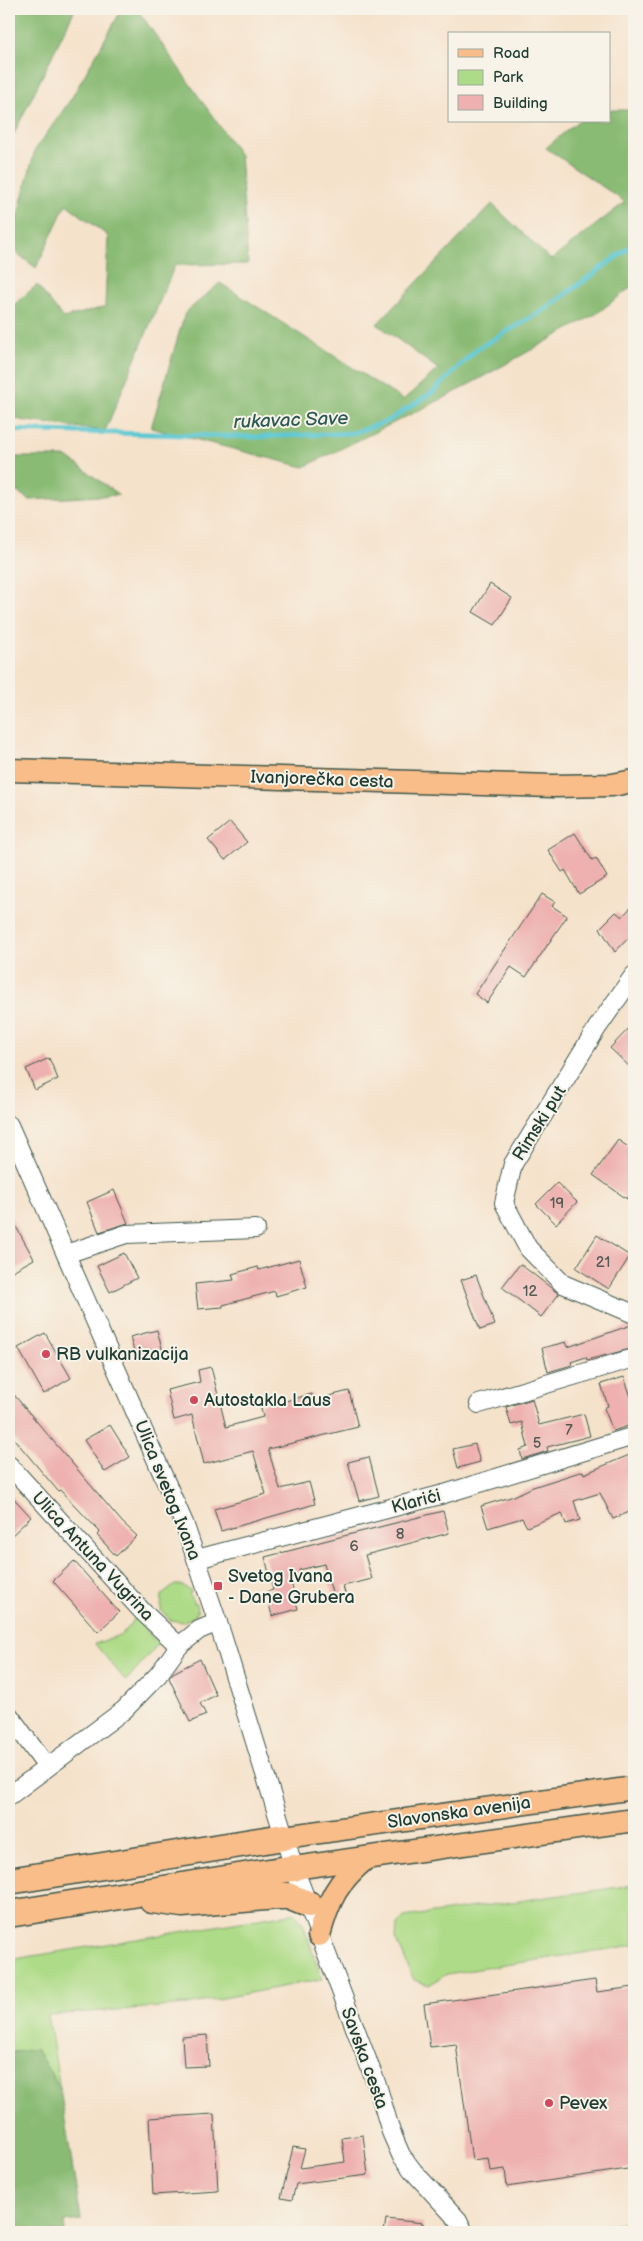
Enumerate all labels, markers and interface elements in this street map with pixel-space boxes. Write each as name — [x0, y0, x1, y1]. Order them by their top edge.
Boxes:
legend — [448, 32, 610, 122]
text: Road — [493, 44, 529, 63]
text: Park — [493, 68, 524, 87]
text: Building — [493, 94, 548, 113]
water label: rukavac Save — [233, 407, 349, 434]
street label: Ivanjorečka cesta — [250, 767, 394, 792]
street label: Rimski put — [508, 1081, 571, 1165]
house number: 19 — [550, 1194, 564, 1213]
house number: 21 — [596, 1253, 610, 1272]
house number: 12 — [523, 1282, 537, 1301]
place label: RB vulkanizacija — [56, 1344, 189, 1365]
marker: RB vulkanizacija — [40, 1348, 52, 1360]
place label: Autostakla Laus — [204, 1390, 331, 1411]
marker: Autostakla Laus — [188, 1394, 200, 1406]
street label: Ulica svetog Ivana — [130, 1417, 205, 1563]
house number: 7 — [565, 1421, 573, 1440]
house number: 5 — [533, 1434, 541, 1453]
street label: Klarići — [389, 1485, 443, 1518]
street label: Ulica Antuna Vugrina — [27, 1487, 158, 1625]
house number: 8 — [396, 1525, 405, 1544]
house number: 6 — [349, 1537, 359, 1556]
place label: Svetog Ivana - Dane Grubera — [228, 1566, 355, 1608]
marker: Svetog Ivana - Dane Grubera — [212, 1580, 224, 1592]
street label: Slavonska avenija — [386, 1792, 532, 1833]
street label: Savska cesta — [336, 2005, 393, 2112]
place label: Pevex — [559, 2093, 608, 2114]
marker: Pevex — [543, 2097, 555, 2109]

